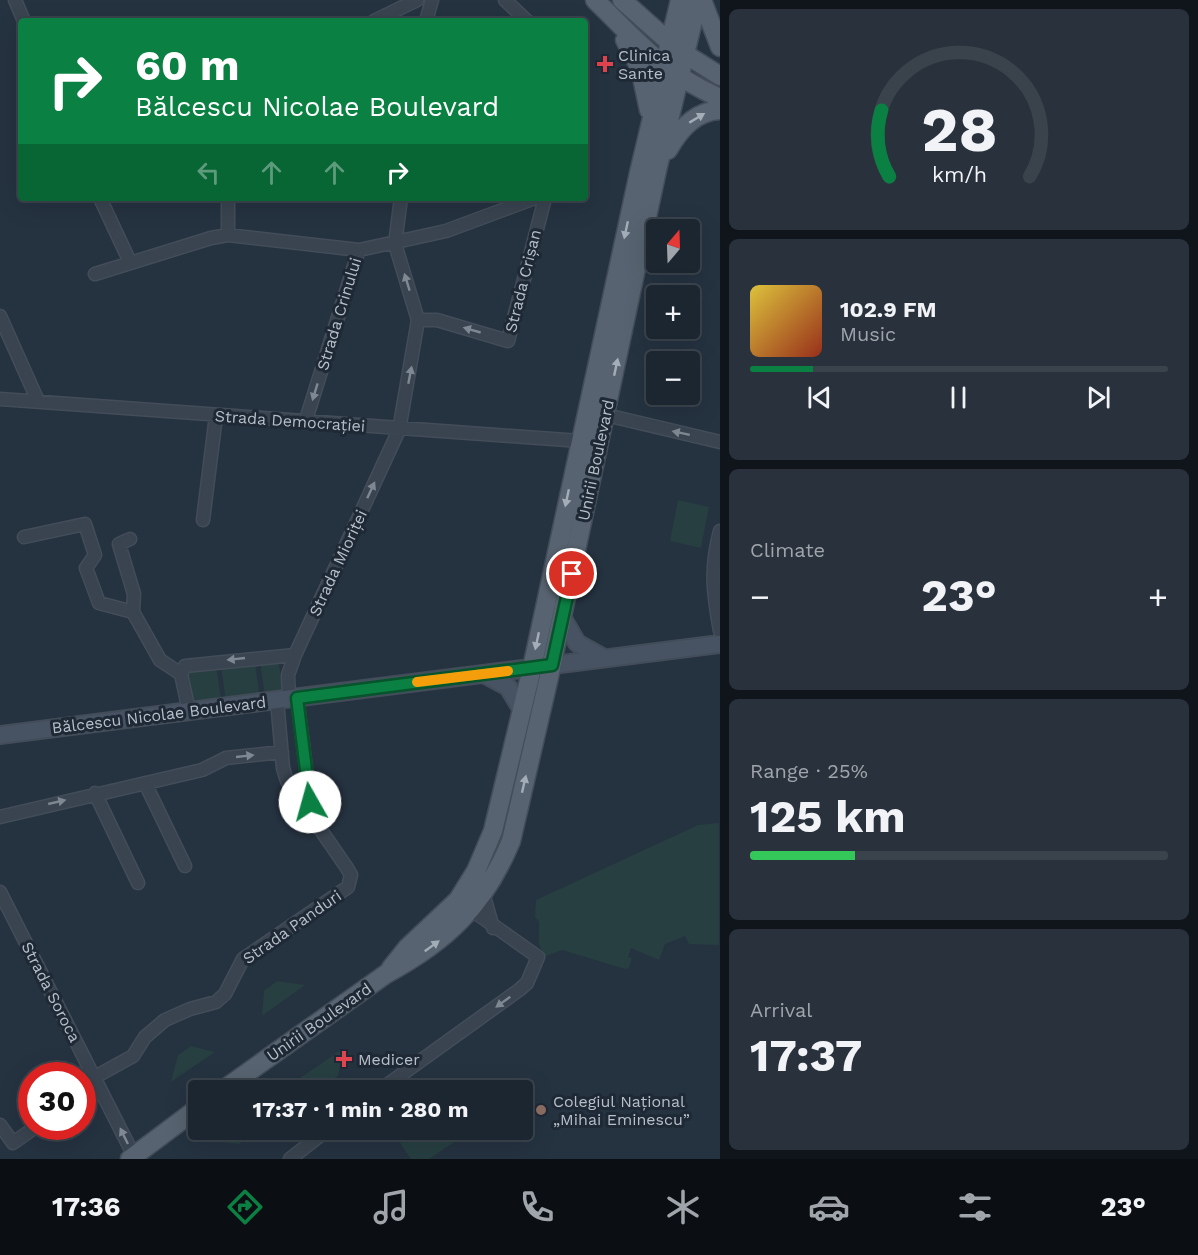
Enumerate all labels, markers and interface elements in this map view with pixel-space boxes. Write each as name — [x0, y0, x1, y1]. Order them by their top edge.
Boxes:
text: 60 m — [135, 41, 239, 90]
icon: right — [36, 42, 114, 120]
place label: Clinica Sante — [618, 46, 670, 83]
marker: Clinica Sante — [596, 55, 614, 73]
text: Bălcescu Nicolae Boulevard — [135, 91, 499, 123]
text: 28 — [921, 93, 997, 166]
one-way arrow — [689, 113, 706, 123]
icon: left — [192, 156, 225, 189]
icon: ahead — [255, 156, 288, 189]
icon: ahead — [318, 156, 351, 189]
icon: right — [381, 156, 414, 189]
text: km/h — [931, 162, 987, 187]
north arrow — [646, 219, 700, 273]
map controls — [646, 219, 700, 405]
one-way arrow — [621, 221, 631, 239]
street label: Strada Crișan — [501, 227, 545, 335]
street label: Strada Crinului — [313, 255, 365, 373]
one-way arrow — [401, 273, 411, 291]
button: + — [646, 285, 700, 339]
text: 102.9 FM — [840, 297, 936, 322]
text: Music — [840, 322, 896, 346]
one-way arrow — [463, 325, 481, 335]
button: − — [646, 351, 700, 405]
one-way arrow — [612, 358, 621, 377]
one-way arrow — [406, 365, 415, 384]
icon: previous — [803, 381, 836, 414]
icon: pause — [942, 381, 975, 414]
icon: next — [1082, 381, 1115, 414]
one-way arrow — [309, 383, 319, 401]
street label: Unirii Boulevard — [574, 398, 618, 522]
street label: Strada Democrației — [214, 406, 366, 436]
one-way arrow — [672, 428, 690, 438]
one-way arrow — [367, 482, 376, 499]
one-way arrow — [562, 489, 572, 508]
street label: Strada Mioriței — [305, 507, 371, 619]
text: Climate — [750, 538, 825, 562]
pin — [546, 548, 597, 599]
icon: arrive — [555, 557, 588, 590]
text: 23° — [921, 569, 997, 622]
text: − — [750, 577, 770, 616]
text: + — [1148, 577, 1168, 616]
one-way arrow — [532, 632, 541, 651]
one-way arrow — [227, 654, 246, 664]
street label: Bălcescu Nicolae Boulevard — [51, 692, 267, 738]
one-way arrow — [236, 752, 255, 761]
text: Range · 25% — [750, 759, 868, 783]
position arrow — [278, 770, 342, 834]
one-way arrow — [520, 775, 530, 794]
text: 125 km — [750, 790, 906, 843]
one-way arrow — [48, 797, 66, 807]
street label: Strada Panduri — [239, 886, 345, 968]
street label: Strada Soroca — [18, 939, 84, 1045]
one-way arrow — [424, 941, 439, 953]
street label: Unirii Boulevard — [263, 979, 375, 1065]
one-way arrow — [496, 996, 512, 1008]
text: Arrival — [750, 998, 812, 1022]
text: 17:37 — [750, 1029, 862, 1082]
marker: Medicer — [335, 1050, 353, 1068]
place label: Medicer — [358, 1050, 420, 1069]
speed limit sign: 30 — [18, 1062, 96, 1140]
place label: Colegiul Național „Mihai Eminescu” — [553, 1092, 690, 1129]
text: 17:37 · 1 min · 280 m — [252, 1097, 469, 1122]
marker: Colegiul Național „Mihai Eminescu” — [534, 1103, 548, 1117]
one-way arrow — [119, 1128, 128, 1145]
icon: directions — [224, 1186, 266, 1228]
icon: music — [370, 1186, 412, 1228]
icon: phone — [516, 1186, 558, 1228]
icon: climate — [662, 1186, 704, 1228]
icon: car — [808, 1186, 850, 1228]
icon: filters — [954, 1186, 996, 1228]
text: 17:36 — [52, 1191, 120, 1223]
text: 23° — [1100, 1191, 1146, 1223]

